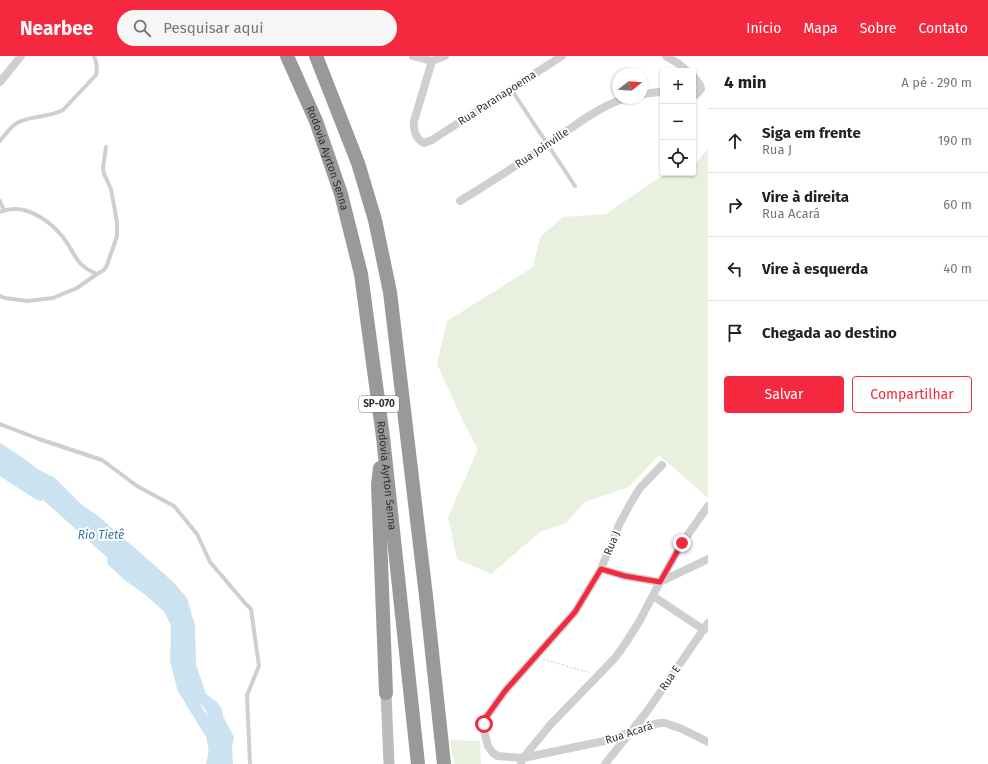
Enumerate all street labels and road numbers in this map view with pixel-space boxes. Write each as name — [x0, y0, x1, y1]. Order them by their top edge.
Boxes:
street label: Rua Paranapoema — [456, 68, 538, 128]
street label: Rodovia Ayrton Senna — [304, 104, 351, 212]
street label: Rua Joinville — [513, 125, 571, 171]
road number: SP-070 — [359, 396, 399, 412]
street label: Rodovia Ayrton Senna — [374, 420, 399, 531]
street label: Rua J — [601, 529, 623, 557]
street label: Rua E — [657, 663, 683, 693]
street label: Rua Acará — [604, 719, 654, 747]

